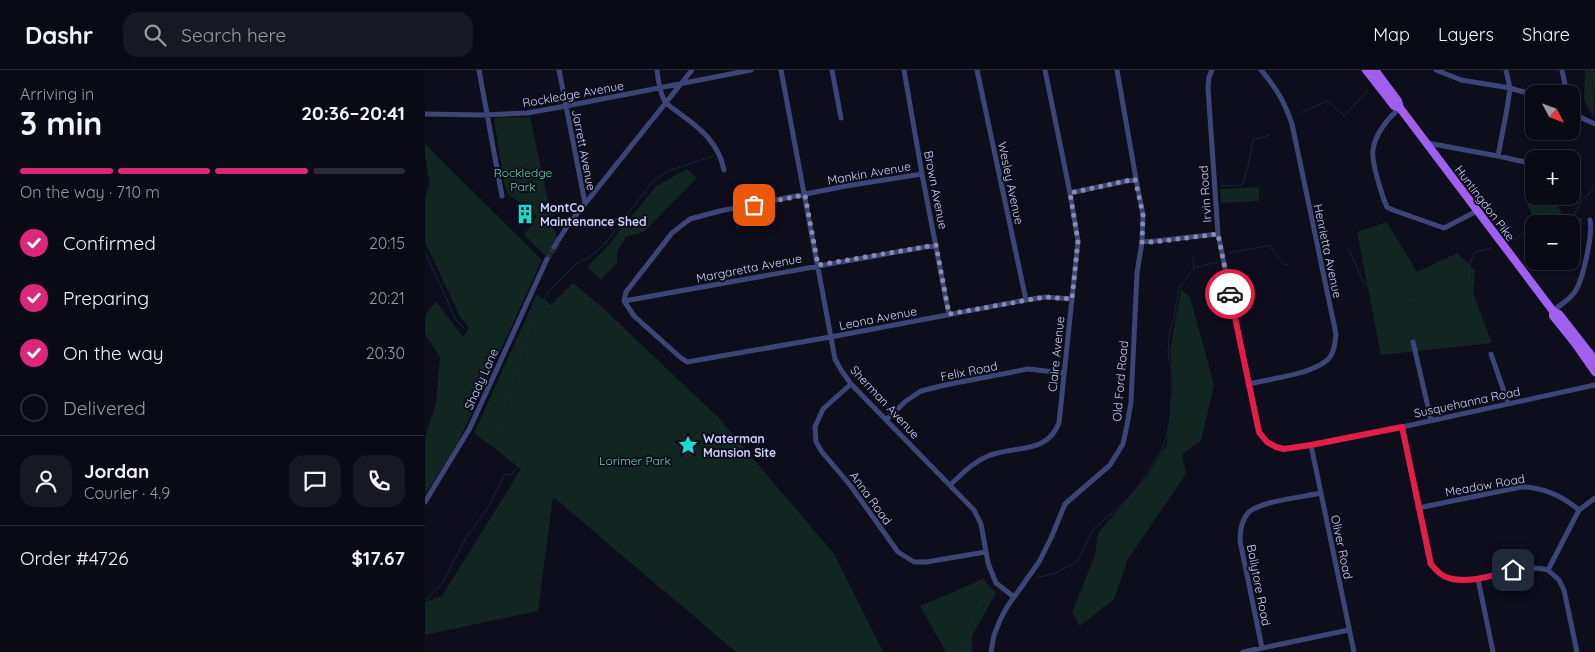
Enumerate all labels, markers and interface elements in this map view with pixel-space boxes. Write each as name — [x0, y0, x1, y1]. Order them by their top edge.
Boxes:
search box — [123, 12, 473, 57]
text: Dashr — [25, 20, 93, 50]
icon: search — [141, 21, 169, 49]
text: Search here — [181, 23, 286, 47]
text: Map — [1373, 23, 1410, 46]
text: Layers — [1438, 23, 1494, 46]
text: Share — [1522, 23, 1570, 46]
street label: Rockledge Avenue — [521, 78, 625, 110]
text: Arriving in — [20, 84, 94, 104]
north arrow — [1525, 85, 1580, 140]
map controls — [1525, 85, 1580, 270]
text: 20:36–20:41 — [301, 101, 405, 125]
text: 3 min — [20, 103, 102, 143]
street label: Jarrett Avenue — [569, 108, 599, 192]
street label: Wesley Avenue — [995, 140, 1027, 226]
street label: Brown Avenue — [921, 149, 951, 231]
button: + — [1525, 150, 1580, 205]
street label: Mankin Avenue — [826, 158, 912, 188]
street label: Huntingdon Pike — [1452, 162, 1518, 244]
park label: Rockledge Park — [494, 165, 552, 194]
street label: Irvin Road — [1196, 165, 1214, 223]
text: On the way · 710 m — [20, 182, 160, 202]
pin — [733, 184, 775, 226]
icon: bag — [740, 191, 768, 219]
place label: MontCo Maintenance Shed — [540, 200, 647, 229]
street label: Henrietta Avenue — [1311, 202, 1345, 300]
building icon: MontCo Maintenance Shed — [514, 203, 536, 225]
button: − — [1525, 215, 1580, 270]
icon: check — [20, 229, 48, 257]
text: Confirmed — [63, 231, 156, 255]
text: 20:15 — [369, 233, 405, 253]
street label: Margaretta Avenue — [695, 250, 803, 286]
courier — [1205, 269, 1255, 319]
icon: car — [1216, 280, 1244, 308]
icon: check — [20, 284, 48, 312]
text: Preparing — [63, 286, 149, 310]
text: 20:21 — [369, 288, 405, 308]
street label: Leona Avenue — [838, 303, 918, 333]
street label: Claire Avenue — [1045, 315, 1067, 393]
icon: check — [20, 339, 48, 367]
street label: Old Ford Road — [1109, 340, 1131, 422]
text: On the way — [63, 341, 164, 365]
text: 20:30 — [366, 343, 405, 363]
street label: Shady Lane — [461, 346, 501, 412]
street label: Felix Road — [939, 358, 999, 384]
street label: Sherman Avenue — [847, 362, 923, 442]
street label: Susquehanna Road — [1412, 383, 1522, 421]
text: Delivered — [63, 396, 146, 420]
place label: Waterman Mansion Site — [703, 431, 776, 460]
place icon: Waterman Mansion Site — [677, 434, 699, 456]
park label: Lorimer Park — [599, 453, 671, 468]
button: person — [20, 455, 72, 507]
button: chat — [289, 455, 341, 507]
button: phone — [353, 455, 405, 507]
text: Jordan — [84, 459, 149, 483]
street label: Anna Road — [847, 469, 895, 527]
street label: Meadow Road — [1444, 471, 1526, 499]
text: Courier · 4.9 — [84, 483, 170, 503]
street label: Oliver Road — [1328, 514, 1356, 580]
street label: Ballytore Road — [1244, 543, 1274, 627]
text: Order #4726 — [20, 546, 129, 570]
text: $17.67 — [351, 546, 405, 570]
pin — [1492, 549, 1534, 591]
icon: home — [1499, 556, 1527, 584]

